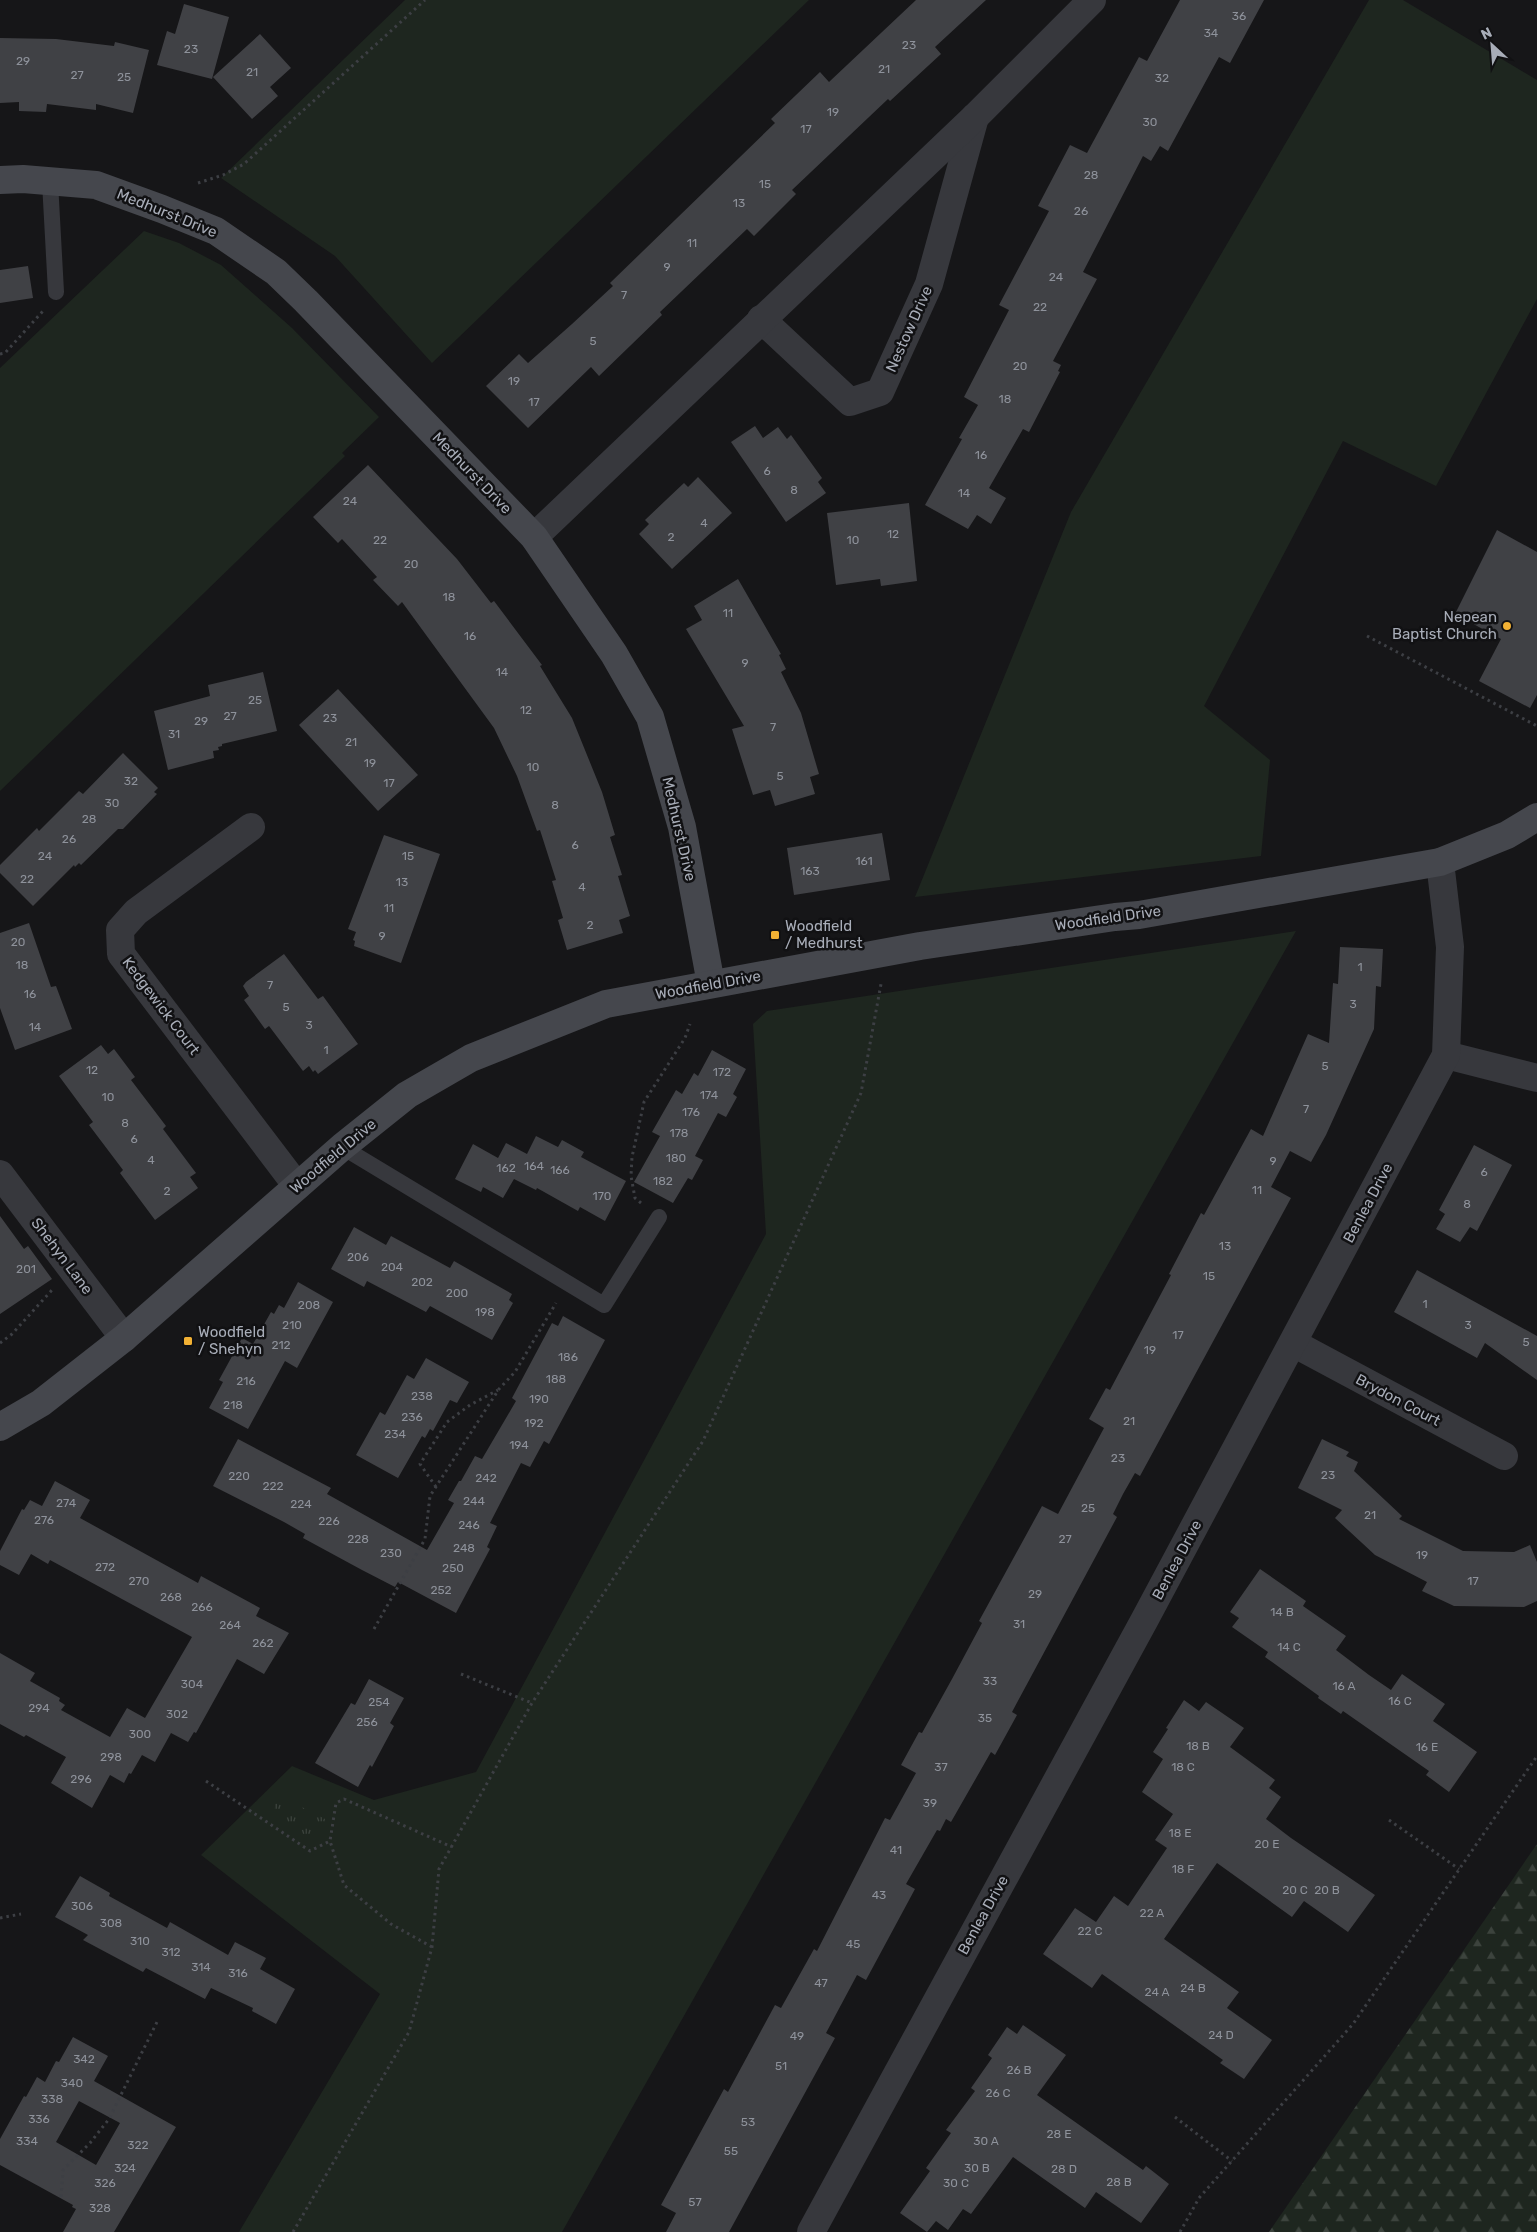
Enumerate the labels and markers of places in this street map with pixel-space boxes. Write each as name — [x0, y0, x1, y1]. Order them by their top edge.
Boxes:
place label: Nepean Baptist Church — [1392, 608, 1497, 643]
marker: Nepean Baptist Church — [1501, 620, 1513, 632]
place label: Woodfield / Medhurst — [785, 917, 863, 952]
marker: Woodfield / Medhurst — [769, 929, 781, 941]
place label: Woodfield / Shehyn — [198, 1323, 265, 1358]
marker: Woodfield / Shehyn — [182, 1335, 194, 1347]

